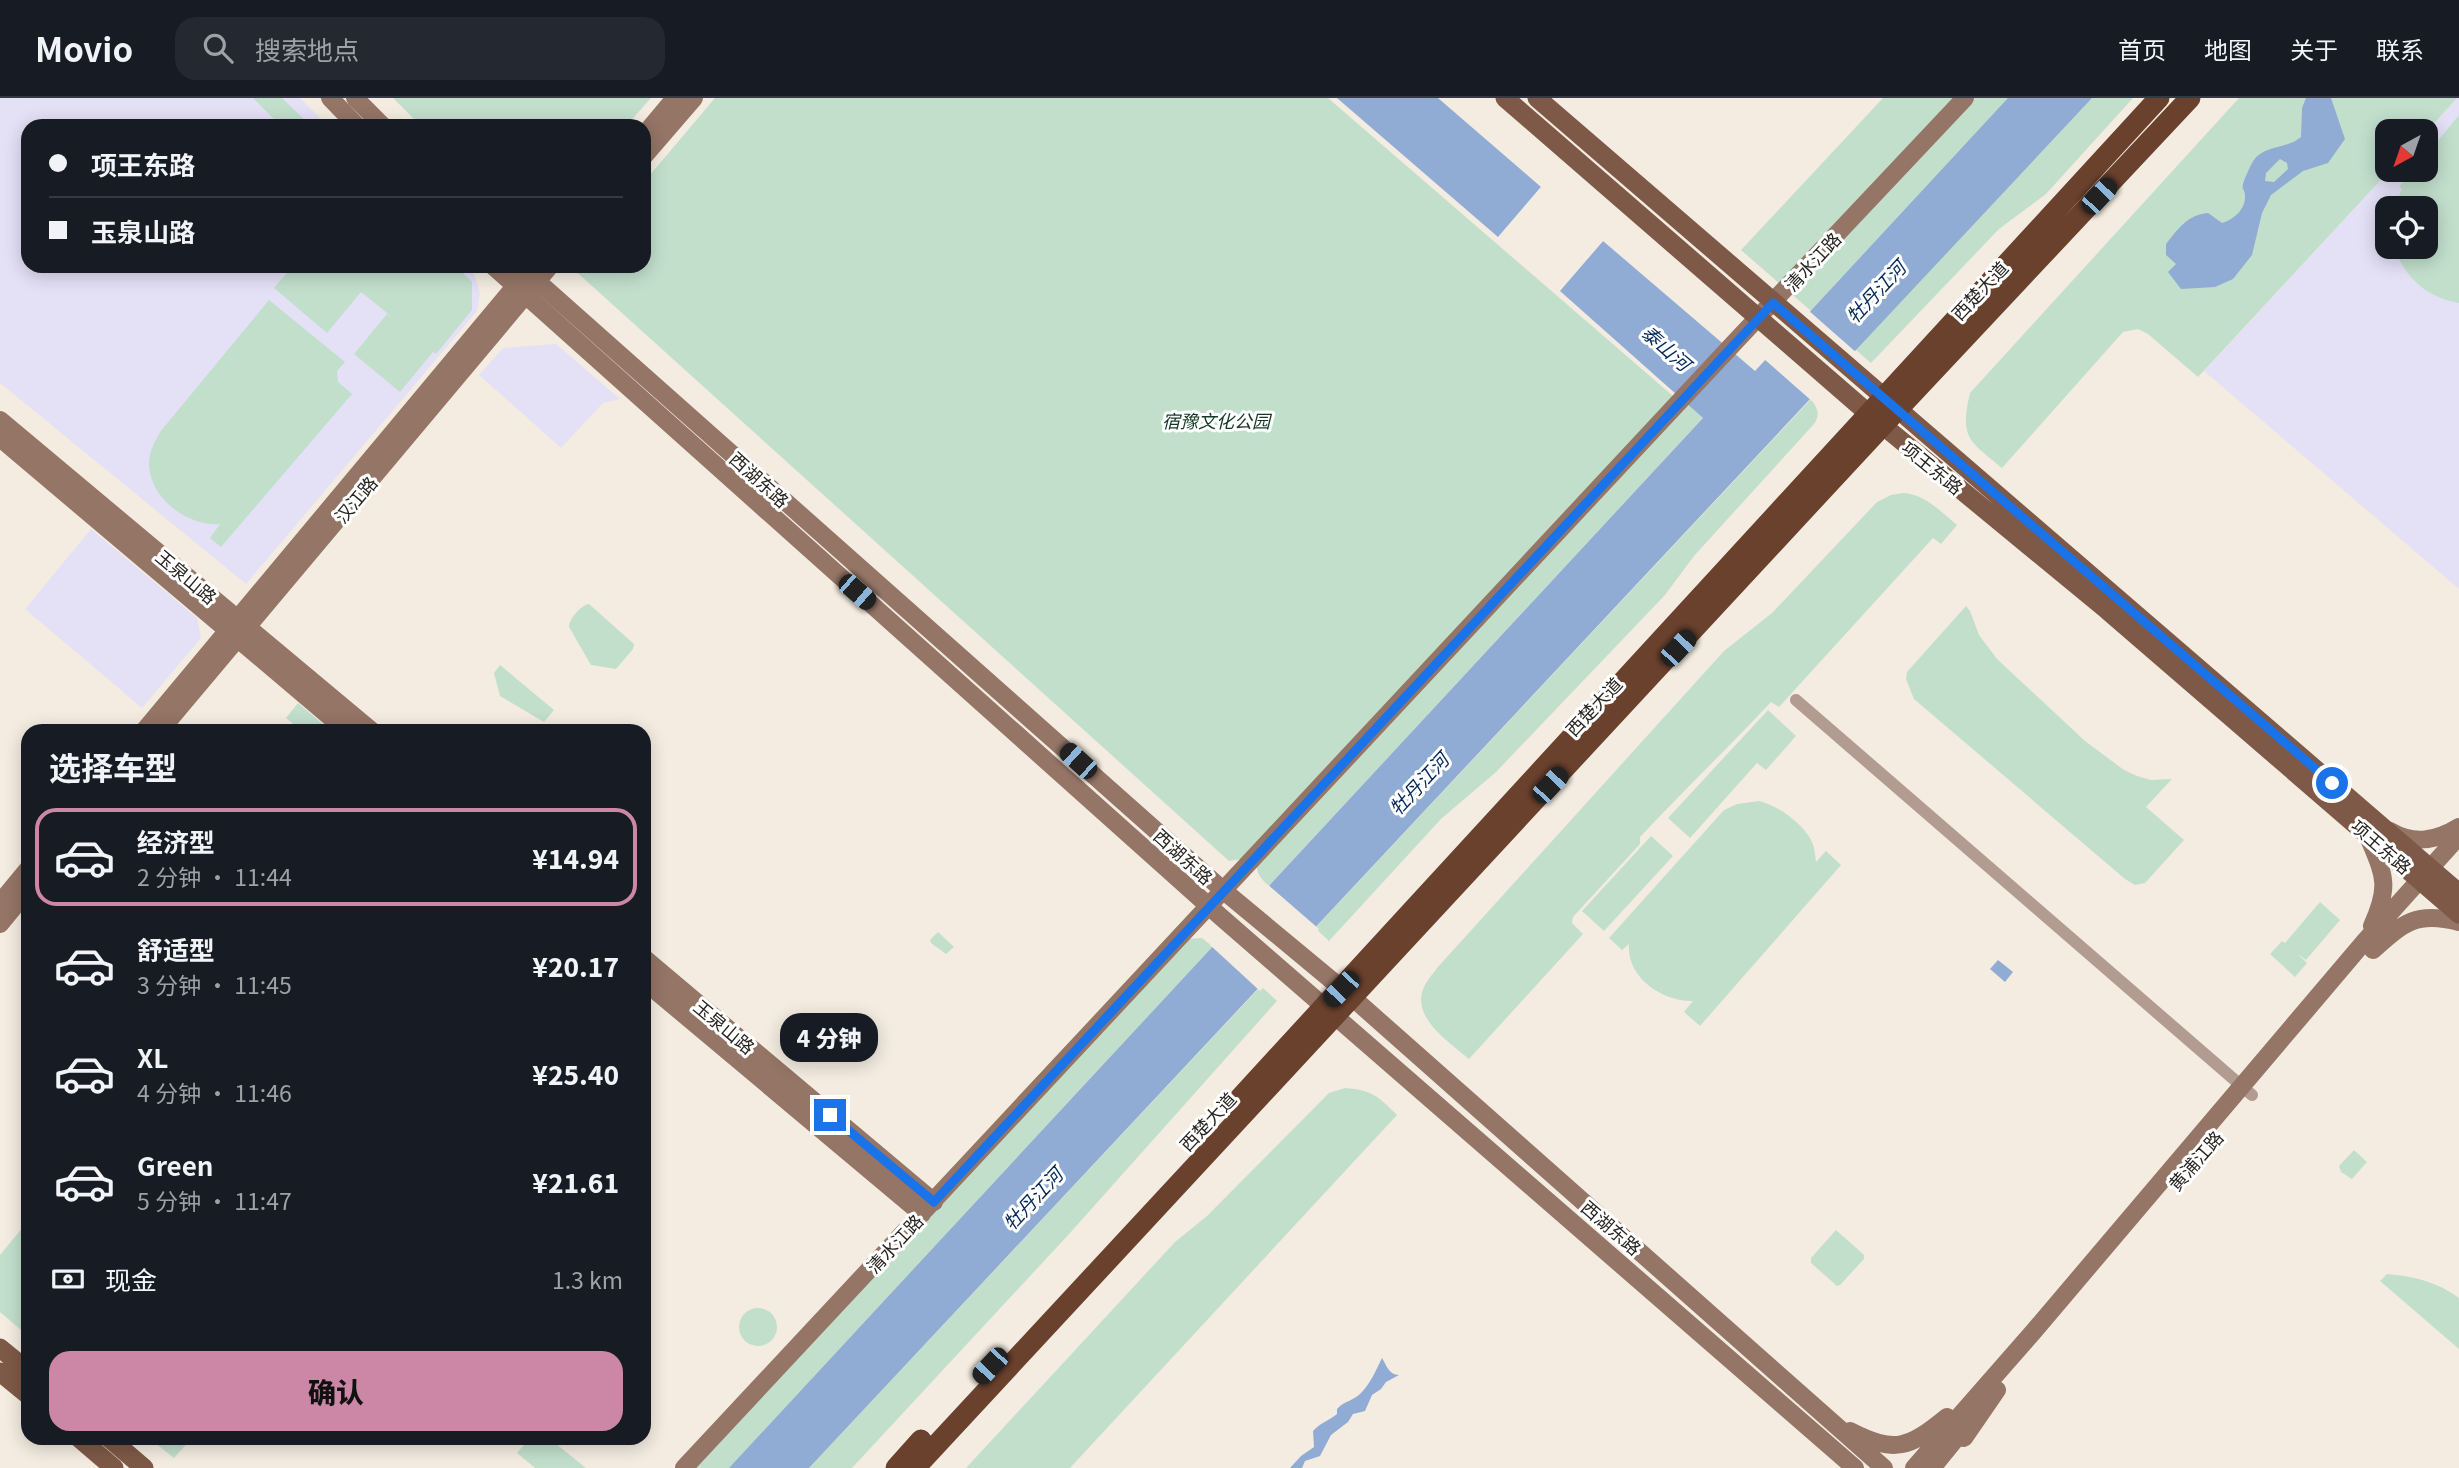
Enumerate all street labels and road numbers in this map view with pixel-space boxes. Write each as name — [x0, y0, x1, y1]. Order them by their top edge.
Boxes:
street label: 清水江路 — [1778, 226, 1846, 296]
street label: 西楚大道 — [1945, 255, 2013, 325]
street label: 项王东路 — [1897, 434, 1969, 500]
street label: 西湖东路 — [725, 445, 795, 513]
street label: 汉江路 — [328, 470, 382, 528]
street label: 玉泉山路 — [151, 543, 223, 609]
street label: 西楚大道 — [1559, 671, 1627, 741]
street label: 项王东路 — [2346, 813, 2418, 879]
street label: 西湖东路 — [1149, 822, 1219, 890]
street label: 玉泉山路 — [689, 993, 761, 1059]
street label: 西楚大道 — [1173, 1086, 1241, 1156]
street label: 黄浦江路 — [2162, 1124, 2228, 1196]
street label: 西湖东路 — [1576, 1194, 1648, 1260]
street label: 清水江路 — [860, 1208, 928, 1278]

